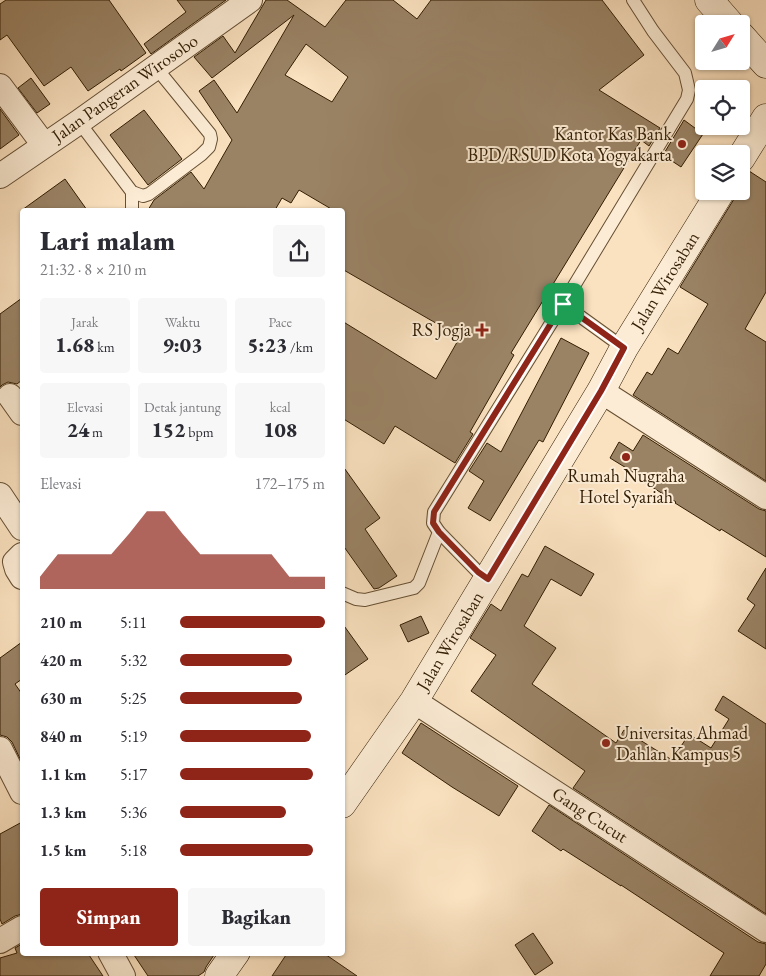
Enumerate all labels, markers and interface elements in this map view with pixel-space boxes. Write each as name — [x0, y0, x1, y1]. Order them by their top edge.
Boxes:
north arrow — [695, 15, 750, 70]
map controls — [695, 15, 750, 200]
street label: Jalan Pangeran Wirosobo — [46, 28, 202, 148]
button: locate — [695, 80, 750, 135]
place label: Kantor Kas Bank BPD/RSUD Kota Yogyakarta — [468, 122, 673, 166]
marker: Kantor Kas Bank BPD/RSUD Kota Yogyakarta — [676, 138, 688, 150]
button: layers — [695, 145, 750, 200]
text: Lari malam — [40, 222, 175, 258]
button: share — [273, 225, 325, 277]
street label: Jalan Wirosaban — [624, 227, 704, 336]
text: 21:32 · 8 × 210 m — [40, 259, 147, 280]
pin — [542, 283, 584, 325]
icon: arrive — [549, 290, 577, 318]
text: Jarak — [71, 313, 98, 331]
text: Waktu — [165, 313, 200, 331]
text: Pace — [268, 313, 292, 331]
place label: RS Jogja — [412, 318, 472, 341]
marker: RS Jogja — [475, 323, 489, 337]
text: 1.68 — [55, 331, 94, 358]
text: 9:03 — [162, 331, 203, 358]
text: 5:23 — [247, 331, 287, 358]
text: km — [94, 338, 115, 356]
text: /km — [287, 338, 313, 356]
text: Elevasi — [67, 398, 103, 416]
text: Detak jantung — [144, 398, 221, 416]
text: kcal — [270, 398, 291, 416]
text: 24 — [67, 416, 89, 443]
text: 152 — [151, 416, 185, 443]
text: 108 — [263, 416, 297, 443]
text: m — [89, 423, 103, 441]
text: bpm — [185, 423, 214, 441]
marker: Rumah Nugraha Hotel Syariah — [620, 451, 632, 463]
place label: Rumah Nugraha Hotel Syariah — [567, 464, 686, 508]
text: Elevasi — [40, 473, 81, 494]
text: 172–175 m — [254, 473, 325, 494]
street label: Jalan Wirosaban — [410, 586, 489, 696]
text: 210 m — [40, 612, 82, 633]
text: 5:11 — [120, 612, 147, 633]
text: 420 m — [40, 650, 82, 671]
text: 5:32 — [120, 650, 147, 671]
text: 630 m — [40, 688, 82, 709]
text: 5:25 — [120, 688, 147, 709]
place label: Universitas Ahmad Dahlan Kampus 5 — [616, 721, 749, 765]
text: 840 m — [40, 726, 82, 747]
text: 5:19 — [120, 726, 147, 747]
marker: Universitas Ahmad Dahlan Kampus 5 — [600, 737, 612, 749]
text: 1.1 km — [40, 764, 86, 785]
text: 5:17 — [120, 764, 147, 785]
street label: Gang Cucut — [548, 782, 633, 848]
text: 1.3 km — [40, 802, 86, 823]
text: 5:36 — [120, 802, 147, 823]
text: 1.5 km — [40, 840, 86, 861]
text: 5:18 — [120, 840, 147, 861]
button: Simpan — [40, 888, 178, 946]
button: Bagikan — [188, 888, 325, 946]

